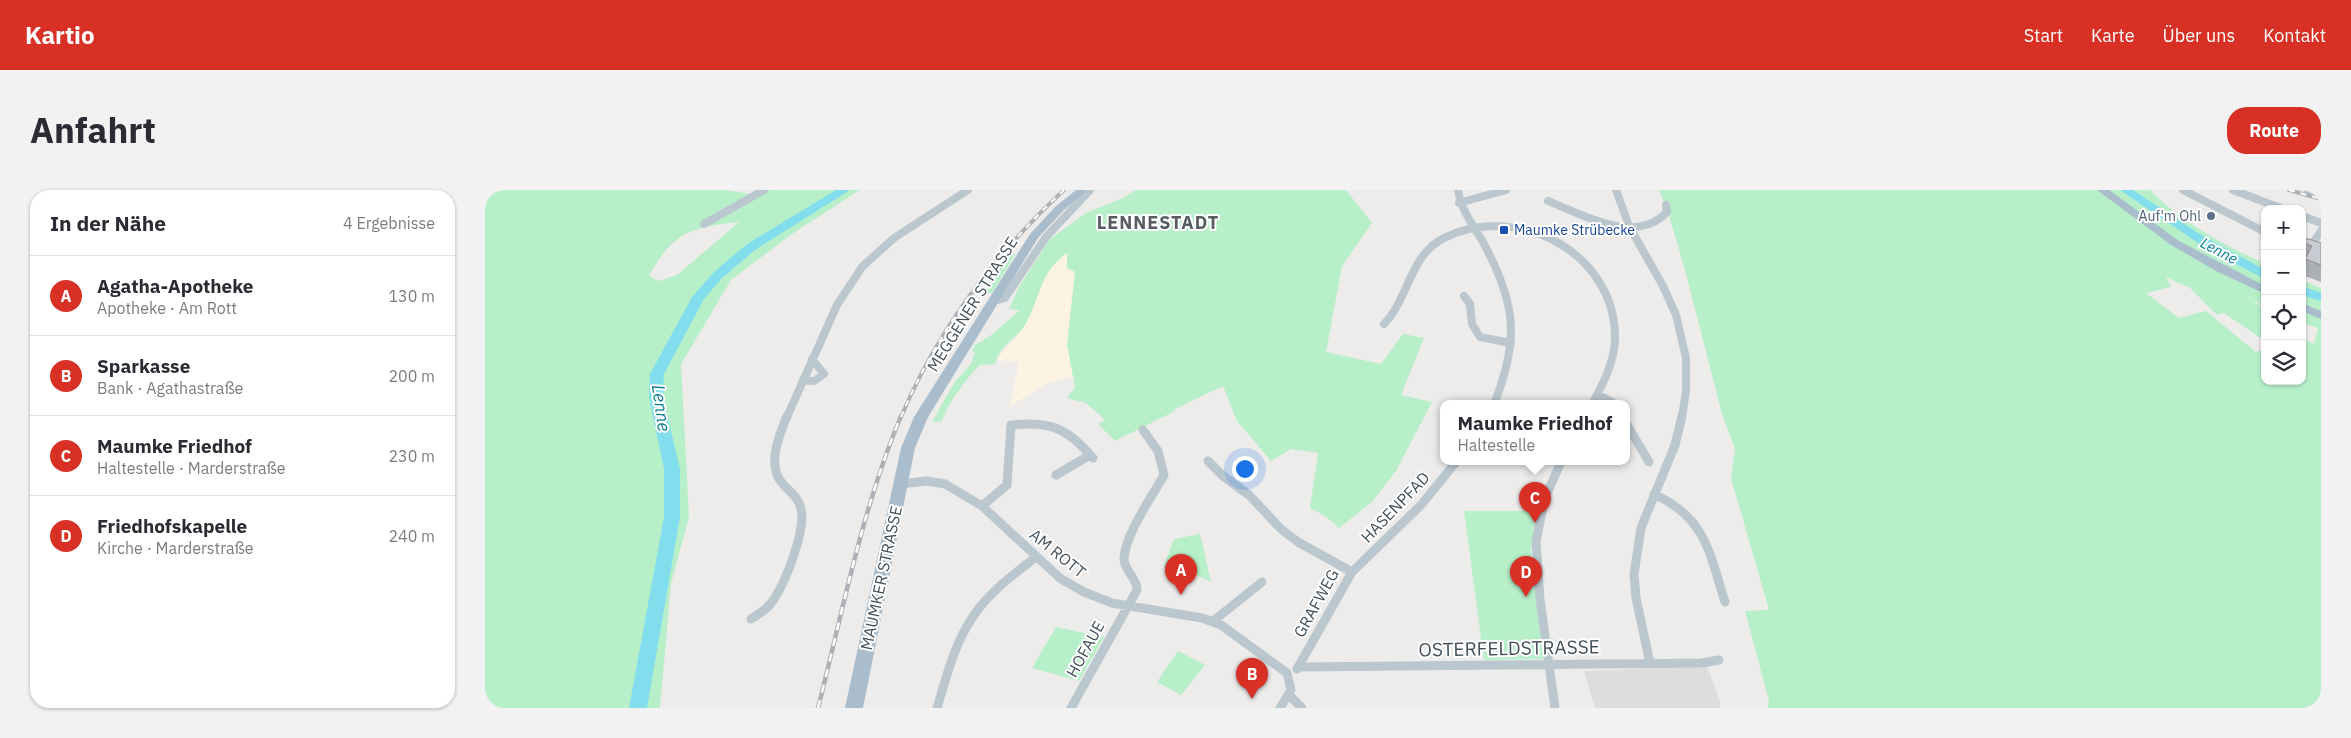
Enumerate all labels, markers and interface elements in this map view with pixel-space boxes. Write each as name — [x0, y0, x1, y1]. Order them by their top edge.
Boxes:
text: Kartio — [25, 19, 95, 51]
text: Start — [2024, 24, 2063, 47]
text: Karte — [2091, 24, 2135, 47]
text: Über uns — [2163, 24, 2235, 47]
text: Kontakt — [2263, 24, 2326, 47]
text: Anfahrt — [30, 107, 156, 153]
button: Route — [2227, 107, 2321, 154]
map controls — [2261, 205, 2306, 385]
button: + — [2261, 205, 2306, 250]
place label: Auf'm Ohl — [2139, 207, 2201, 225]
text: In der Nähe — [50, 209, 166, 237]
marker: Auf'm Ohl — [2205, 210, 2217, 222]
district label: LENNESTADT — [1097, 211, 1219, 234]
text: 4 Ergebnisse — [343, 213, 435, 233]
place label: Maumke Strübecke — [1514, 221, 1635, 239]
marker: Maumke Strübecke — [1498, 224, 1510, 236]
street label: MEGGENER STRASSE — [922, 233, 1022, 375]
water label: Lenne — [2197, 233, 2241, 268]
button: − — [2261, 250, 2306, 295]
text: Agatha-Apotheke — [97, 274, 253, 298]
text: A — [61, 286, 71, 306]
text: 130 m — [388, 286, 435, 306]
button: locate — [2261, 295, 2306, 340]
text: Apotheke · Am Rott — [97, 298, 237, 318]
button: layers — [2261, 340, 2306, 385]
text: Sparkasse — [97, 354, 190, 378]
text: B — [61, 366, 71, 386]
text: 200 m — [388, 366, 435, 386]
text: Bank · Agathastraße — [97, 378, 243, 398]
water label: Lenne — [647, 383, 676, 433]
popup — [1440, 400, 1630, 465]
text: Maumke Friedhof — [1458, 411, 1612, 435]
text: Maumke Friedhof — [97, 434, 252, 458]
text: Haltestelle — [1458, 435, 1535, 455]
text: C — [61, 446, 71, 466]
text: 230 m — [388, 446, 435, 466]
your location — [1232, 456, 1258, 482]
text: Haltestelle · Marderstraße — [97, 458, 286, 478]
street label: HASENPFAD — [1356, 468, 1434, 546]
pin: C — [1519, 482, 1551, 523]
street label: MAUMKER STRASSE — [856, 504, 906, 652]
text: Friedhofskapelle — [97, 514, 247, 538]
street label: AM ROTT — [1026, 524, 1090, 582]
text: D — [60, 526, 72, 546]
text: 240 m — [388, 526, 435, 546]
text: Kirche · Marderstraße — [97, 538, 254, 558]
pin: A — [1165, 554, 1197, 595]
pin: D — [1510, 556, 1542, 597]
street label: GRAFWEG — [1289, 565, 1343, 641]
street label: HOFAUE — [1061, 617, 1109, 681]
street label: OSTERFELDSTRASSE — [1418, 634, 1600, 662]
pin: B — [1236, 658, 1268, 699]

